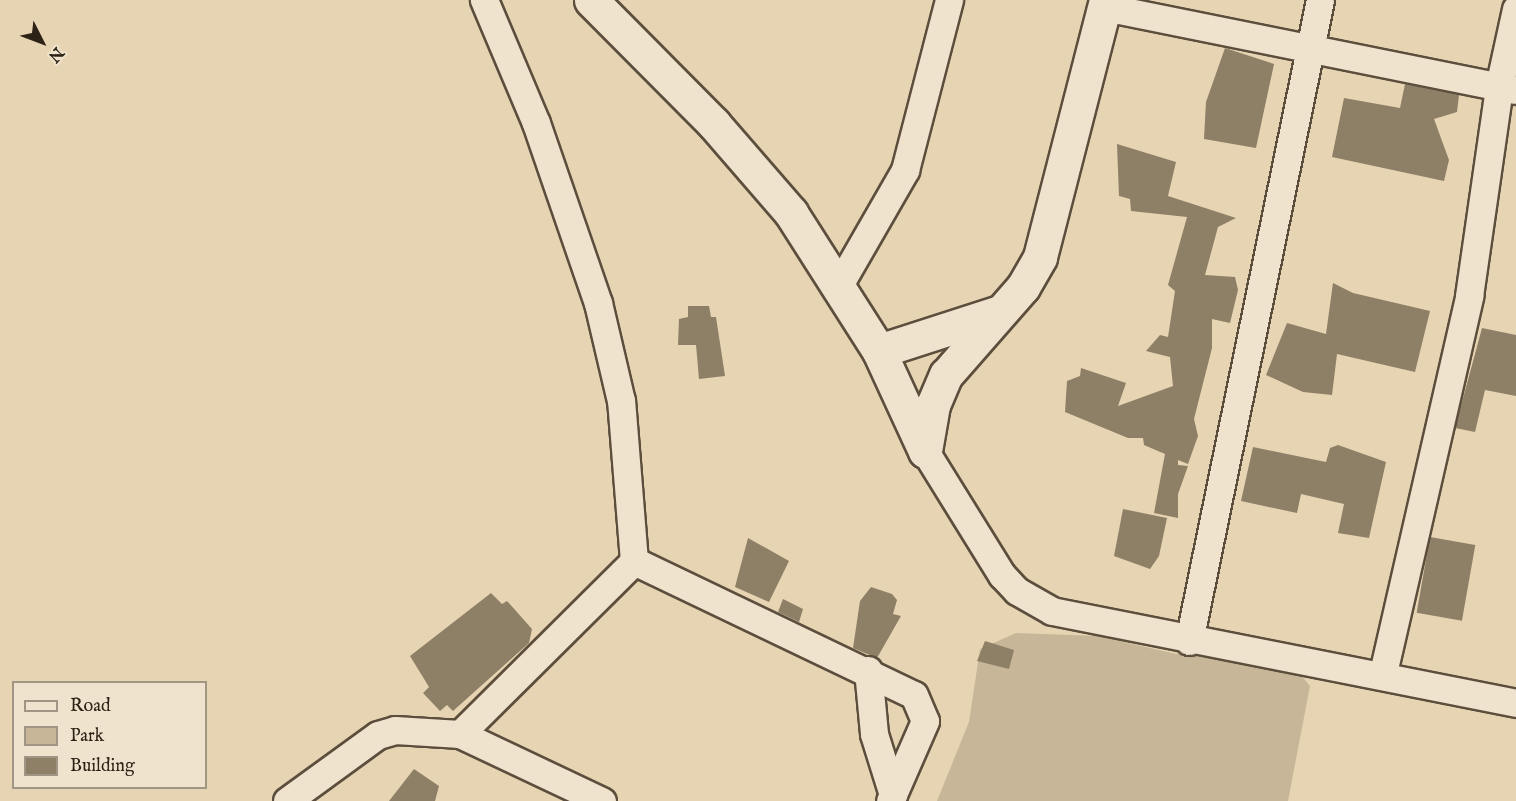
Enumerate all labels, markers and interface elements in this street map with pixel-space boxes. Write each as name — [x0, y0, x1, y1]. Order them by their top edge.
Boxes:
north arrow — [12, 12, 72, 72]
text: N — [43, 42, 67, 66]
legend — [12, 681, 207, 789]
text: Road — [70, 695, 111, 718]
text: Park — [70, 725, 104, 748]
text: Building — [70, 755, 135, 778]

